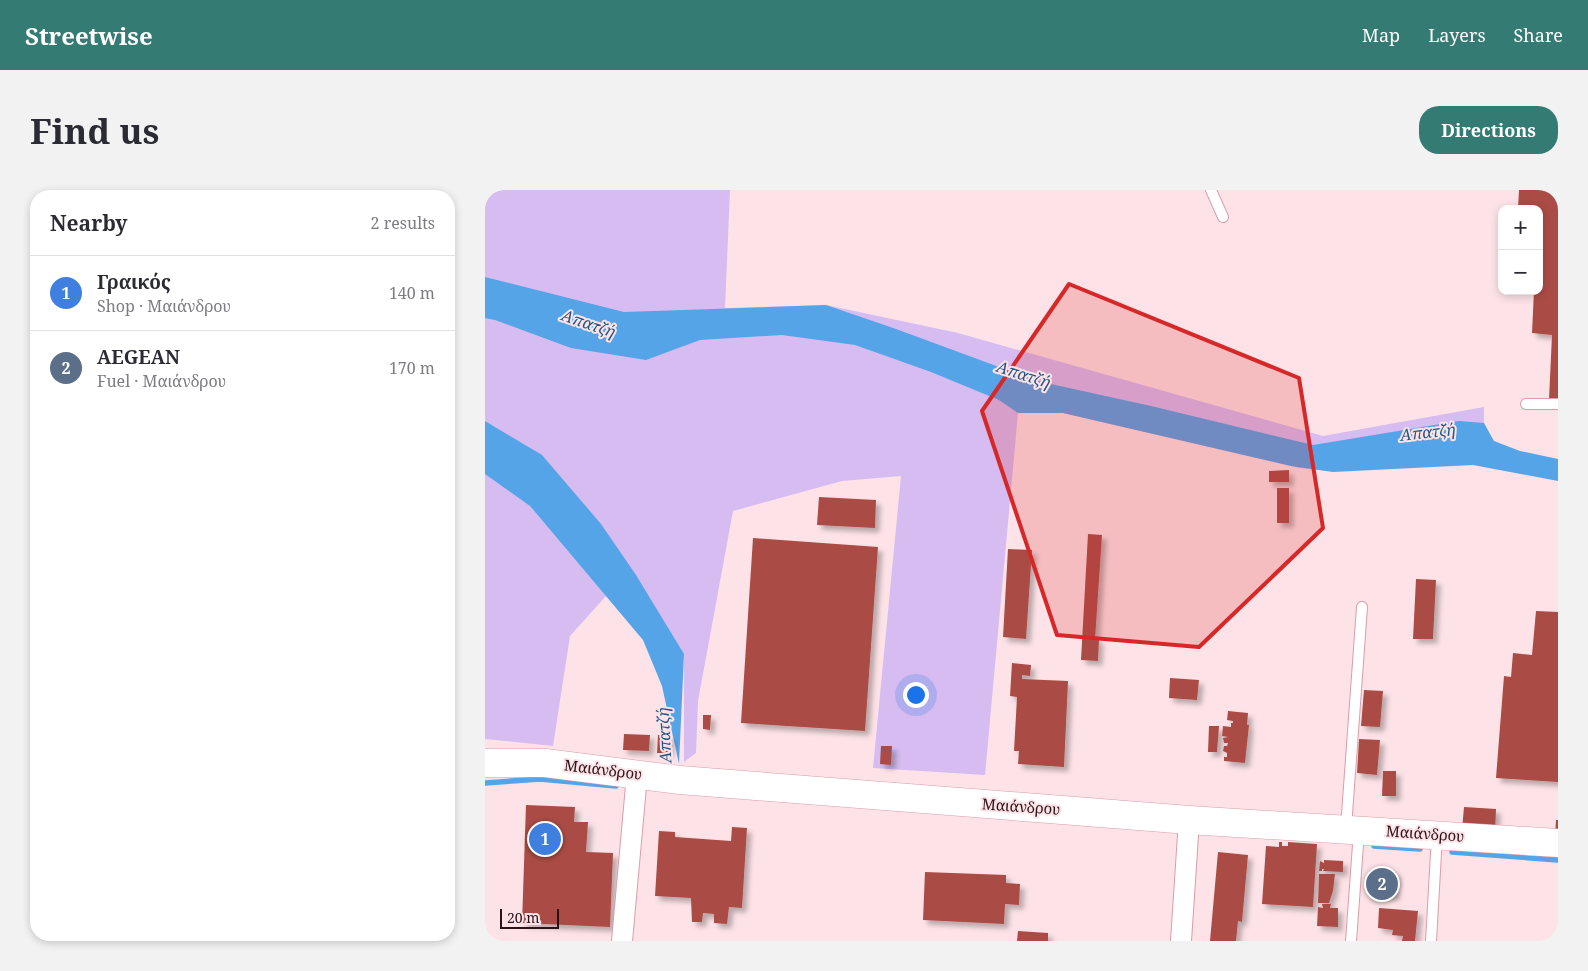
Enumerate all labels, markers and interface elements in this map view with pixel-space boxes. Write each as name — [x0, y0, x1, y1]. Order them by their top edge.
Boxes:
text: Streetwise — [25, 19, 153, 52]
text: Map — [1362, 23, 1400, 47]
text: Layers — [1428, 23, 1486, 47]
text: Share — [1514, 23, 1563, 47]
button: Directions — [1419, 106, 1558, 154]
text: Find us — [30, 107, 159, 154]
map controls — [1498, 205, 1543, 295]
button: + — [1498, 205, 1543, 250]
text: Nearby — [50, 209, 128, 237]
text: 2 results — [371, 212, 435, 234]
button: − — [1498, 250, 1543, 295]
text: Γραικός — [97, 269, 171, 295]
text: 1 — [61, 282, 71, 304]
text: 140 m — [389, 282, 435, 304]
text: Shop · Μαιάνδρου — [97, 295, 231, 317]
water label: Απατζή — [558, 303, 619, 343]
text: AEGEAN — [97, 344, 180, 370]
water label: Απατζή — [993, 355, 1054, 393]
text: 2 — [61, 357, 71, 379]
text: 170 m — [389, 357, 435, 379]
text: Fuel · Μαιάνδρου — [97, 370, 226, 392]
water label: Απατζή — [1398, 418, 1457, 446]
your location — [903, 682, 929, 708]
water label: Απατζή — [652, 707, 676, 765]
street label: Μαιάνδρου — [563, 754, 643, 784]
street label: Μαιάνδρου — [981, 793, 1061, 819]
pin: 1 — [529, 820, 561, 858]
street label: Μαιάνδρου — [1385, 820, 1465, 846]
pin: 2 — [1366, 865, 1398, 903]
scale bar — [500, 906, 559, 929]
text: 20 m — [507, 908, 540, 927]

